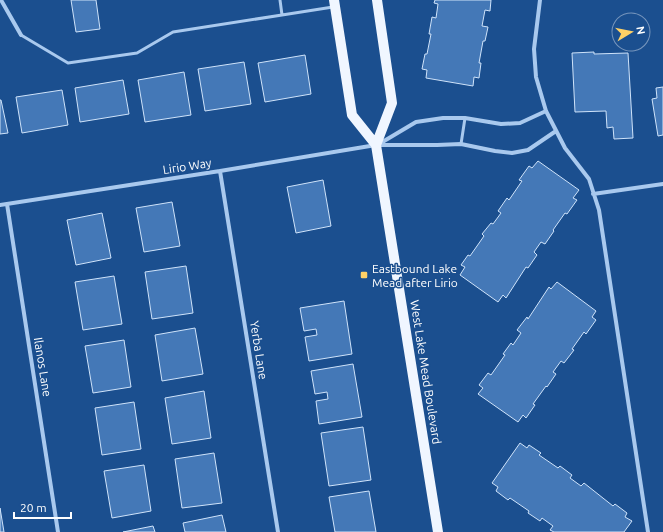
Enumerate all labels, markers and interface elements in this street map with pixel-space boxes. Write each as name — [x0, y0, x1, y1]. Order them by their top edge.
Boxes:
north arrow — [611, 12, 651, 52]
text: N — [634, 25, 647, 35]
street label: Lirio Way — [162, 156, 212, 176]
place label: Eastbound Lake Mead after Lirio — [372, 262, 458, 289]
marker: Eastbound Lake Mead after Lirio — [359, 270, 369, 280]
street label: West Lake Mead Boulevard — [408, 299, 444, 445]
street label: Yerba Lane — [248, 320, 270, 380]
street label: Ilanos Lane — [32, 336, 54, 398]
scale bar — [14, 494, 71, 520]
text: 20 m — [20, 501, 47, 514]

